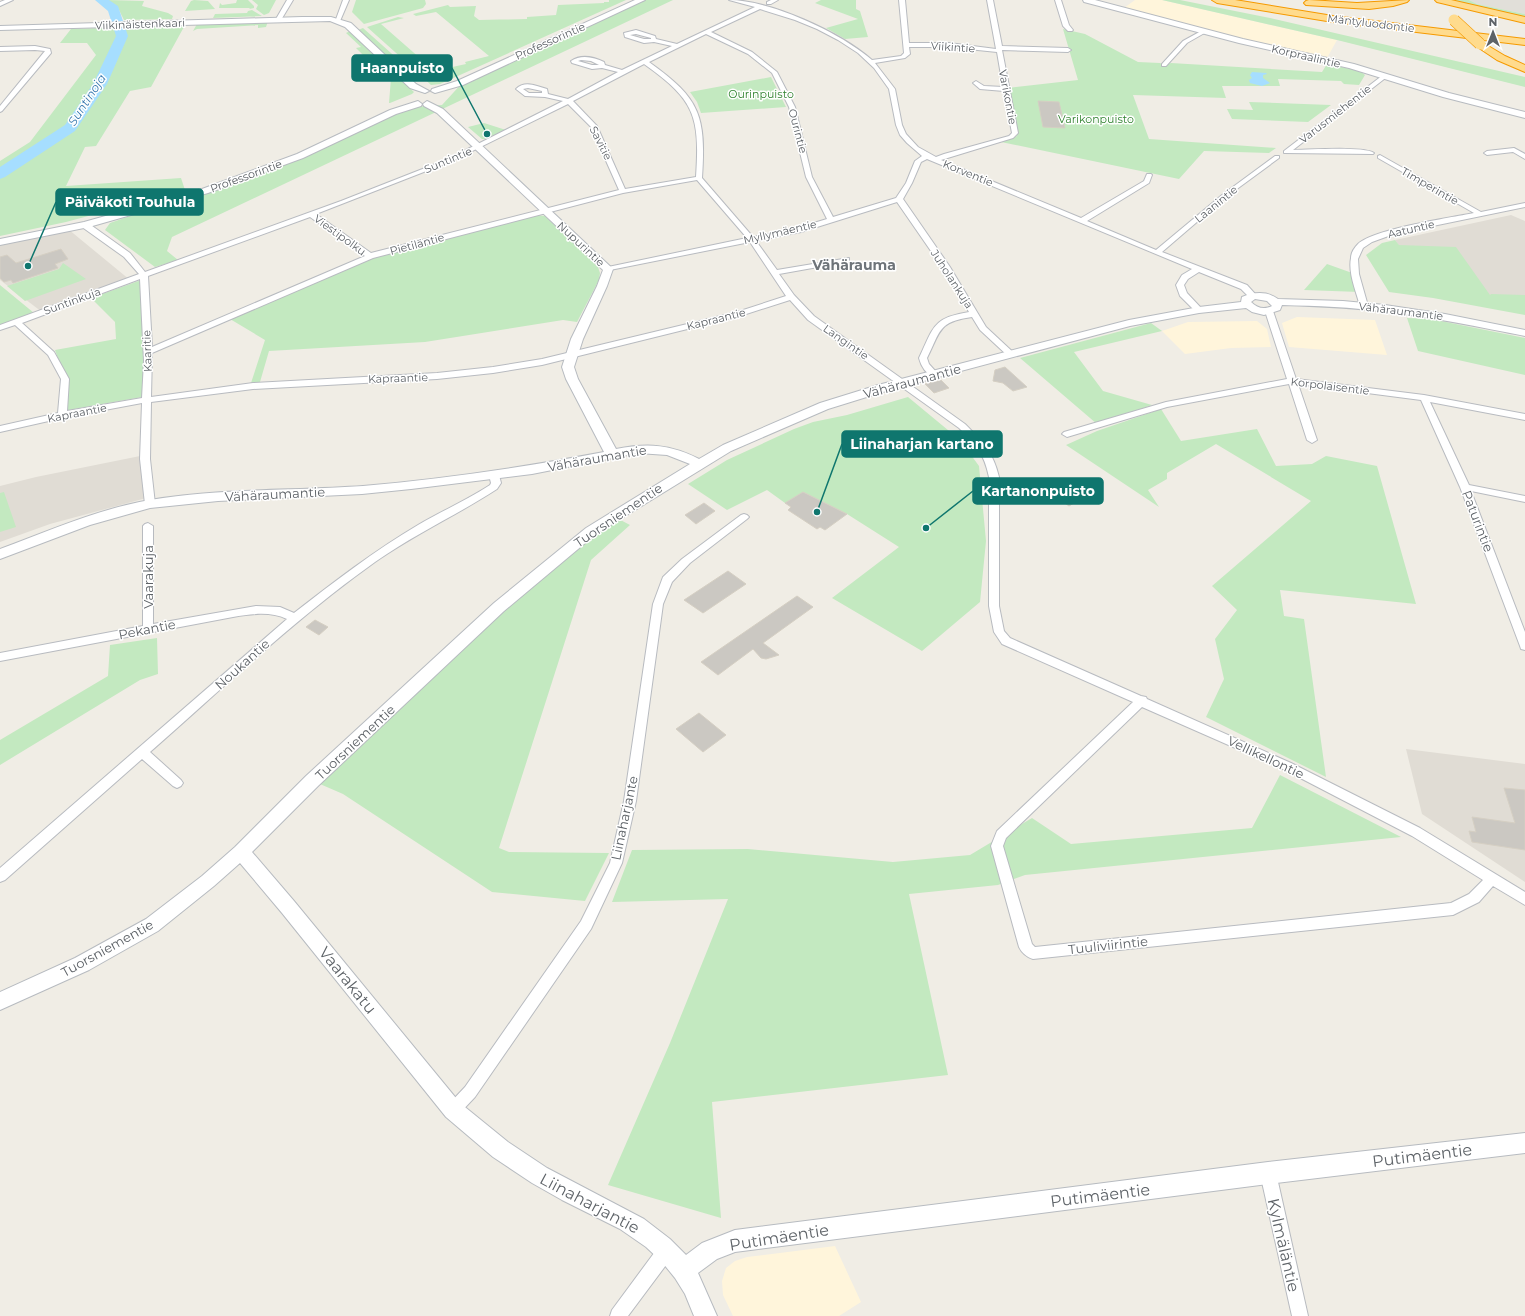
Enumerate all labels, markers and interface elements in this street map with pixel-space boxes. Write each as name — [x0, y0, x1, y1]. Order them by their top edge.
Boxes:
street label: Mäntyluodontie — [1327, 11, 1416, 35]
north arrow — [1473, 12, 1513, 52]
street label: Viikinäistenkaari — [95, 15, 185, 33]
text: N — [1489, 15, 1497, 29]
street label: Professorintie — [513, 19, 588, 63]
street label: Viikintie — [930, 38, 976, 56]
street label: Korpraalintie — [1270, 41, 1342, 71]
callout: Haanpuisto — [352, 55, 452, 81]
text: Haanpuisto — [360, 59, 444, 77]
street label: Varikontie — [996, 68, 1020, 126]
water label: Suntinoja — [64, 71, 109, 128]
street label: Varusmiehentie — [1296, 81, 1374, 146]
park label: Ourinpuisto — [728, 87, 794, 101]
street label: Ourintie — [785, 107, 811, 155]
park label: Varikonpuisto — [1058, 112, 1134, 126]
street label: Savitie — [587, 124, 616, 163]
street label: Suntintie — [422, 144, 474, 176]
street label: Professorintie — [208, 156, 284, 195]
street label: Korventie — [941, 157, 996, 190]
street label: Timperintie — [1399, 164, 1461, 208]
street label: Laanintie — [1192, 182, 1241, 226]
callout: Päiväkoti Touhula — [56, 189, 203, 215]
text: Päiväkoti Touhula — [65, 193, 195, 211]
street label: Viestipolku — [311, 211, 369, 259]
street label: Myllymäentie — [742, 217, 818, 247]
street label: Aatuntie — [1386, 217, 1436, 241]
street label: Nupurintie — [554, 218, 608, 270]
street label: Pietiläntie — [388, 230, 446, 258]
street label: Juholankuja — [927, 246, 976, 311]
district label: Vähärauma — [811, 256, 896, 274]
street label: Suntinkuja — [41, 284, 103, 318]
street label: Vähäraumantie — [1358, 299, 1444, 323]
street label: Kapraantie — [685, 305, 747, 333]
street label: Langintie — [821, 321, 872, 363]
street label: Kaaritie — [139, 329, 155, 372]
street label: Vähäraumantie — [861, 360, 963, 402]
street label: Kapraantie — [368, 370, 429, 386]
street label: Korpolaisentie — [1290, 374, 1370, 398]
street label: Kapraantie — [46, 400, 108, 426]
callout: Liinaharjan kartano — [842, 431, 1002, 457]
text: Liinaharjan kartano — [850, 435, 994, 453]
street label: Vähäraumantie — [546, 441, 648, 475]
callout: Kartanonpuisto — [973, 478, 1103, 504]
street label: Tuorsniementie — [571, 480, 665, 550]
text: Kartanonpuisto — [981, 482, 1095, 500]
street label: Vähäraumantie — [224, 483, 326, 505]
street label: Paturintie — [1459, 488, 1497, 554]
street label: Vaarakuja — [140, 545, 156, 609]
street label: Pekantie — [117, 616, 177, 642]
street label: Noukantie — [211, 635, 273, 693]
street label: Tuorsniementie — [312, 701, 398, 783]
street label: Vellikellontie — [1225, 732, 1307, 782]
street label: Liinaharjante — [607, 774, 641, 862]
street label: Tuorsniementie — [58, 916, 156, 980]
street label: Tuuliviirintie — [1067, 933, 1149, 957]
street label: Vaarakatu — [315, 943, 380, 1018]
street label: Putimäentie — [1371, 1140, 1473, 1171]
street label: Liinaharjantie — [537, 1169, 643, 1238]
street label: Putimäentie — [1049, 1180, 1151, 1211]
street label: Kylmäläntie — [1263, 1196, 1304, 1294]
street label: Putimäentie — [728, 1220, 830, 1255]

